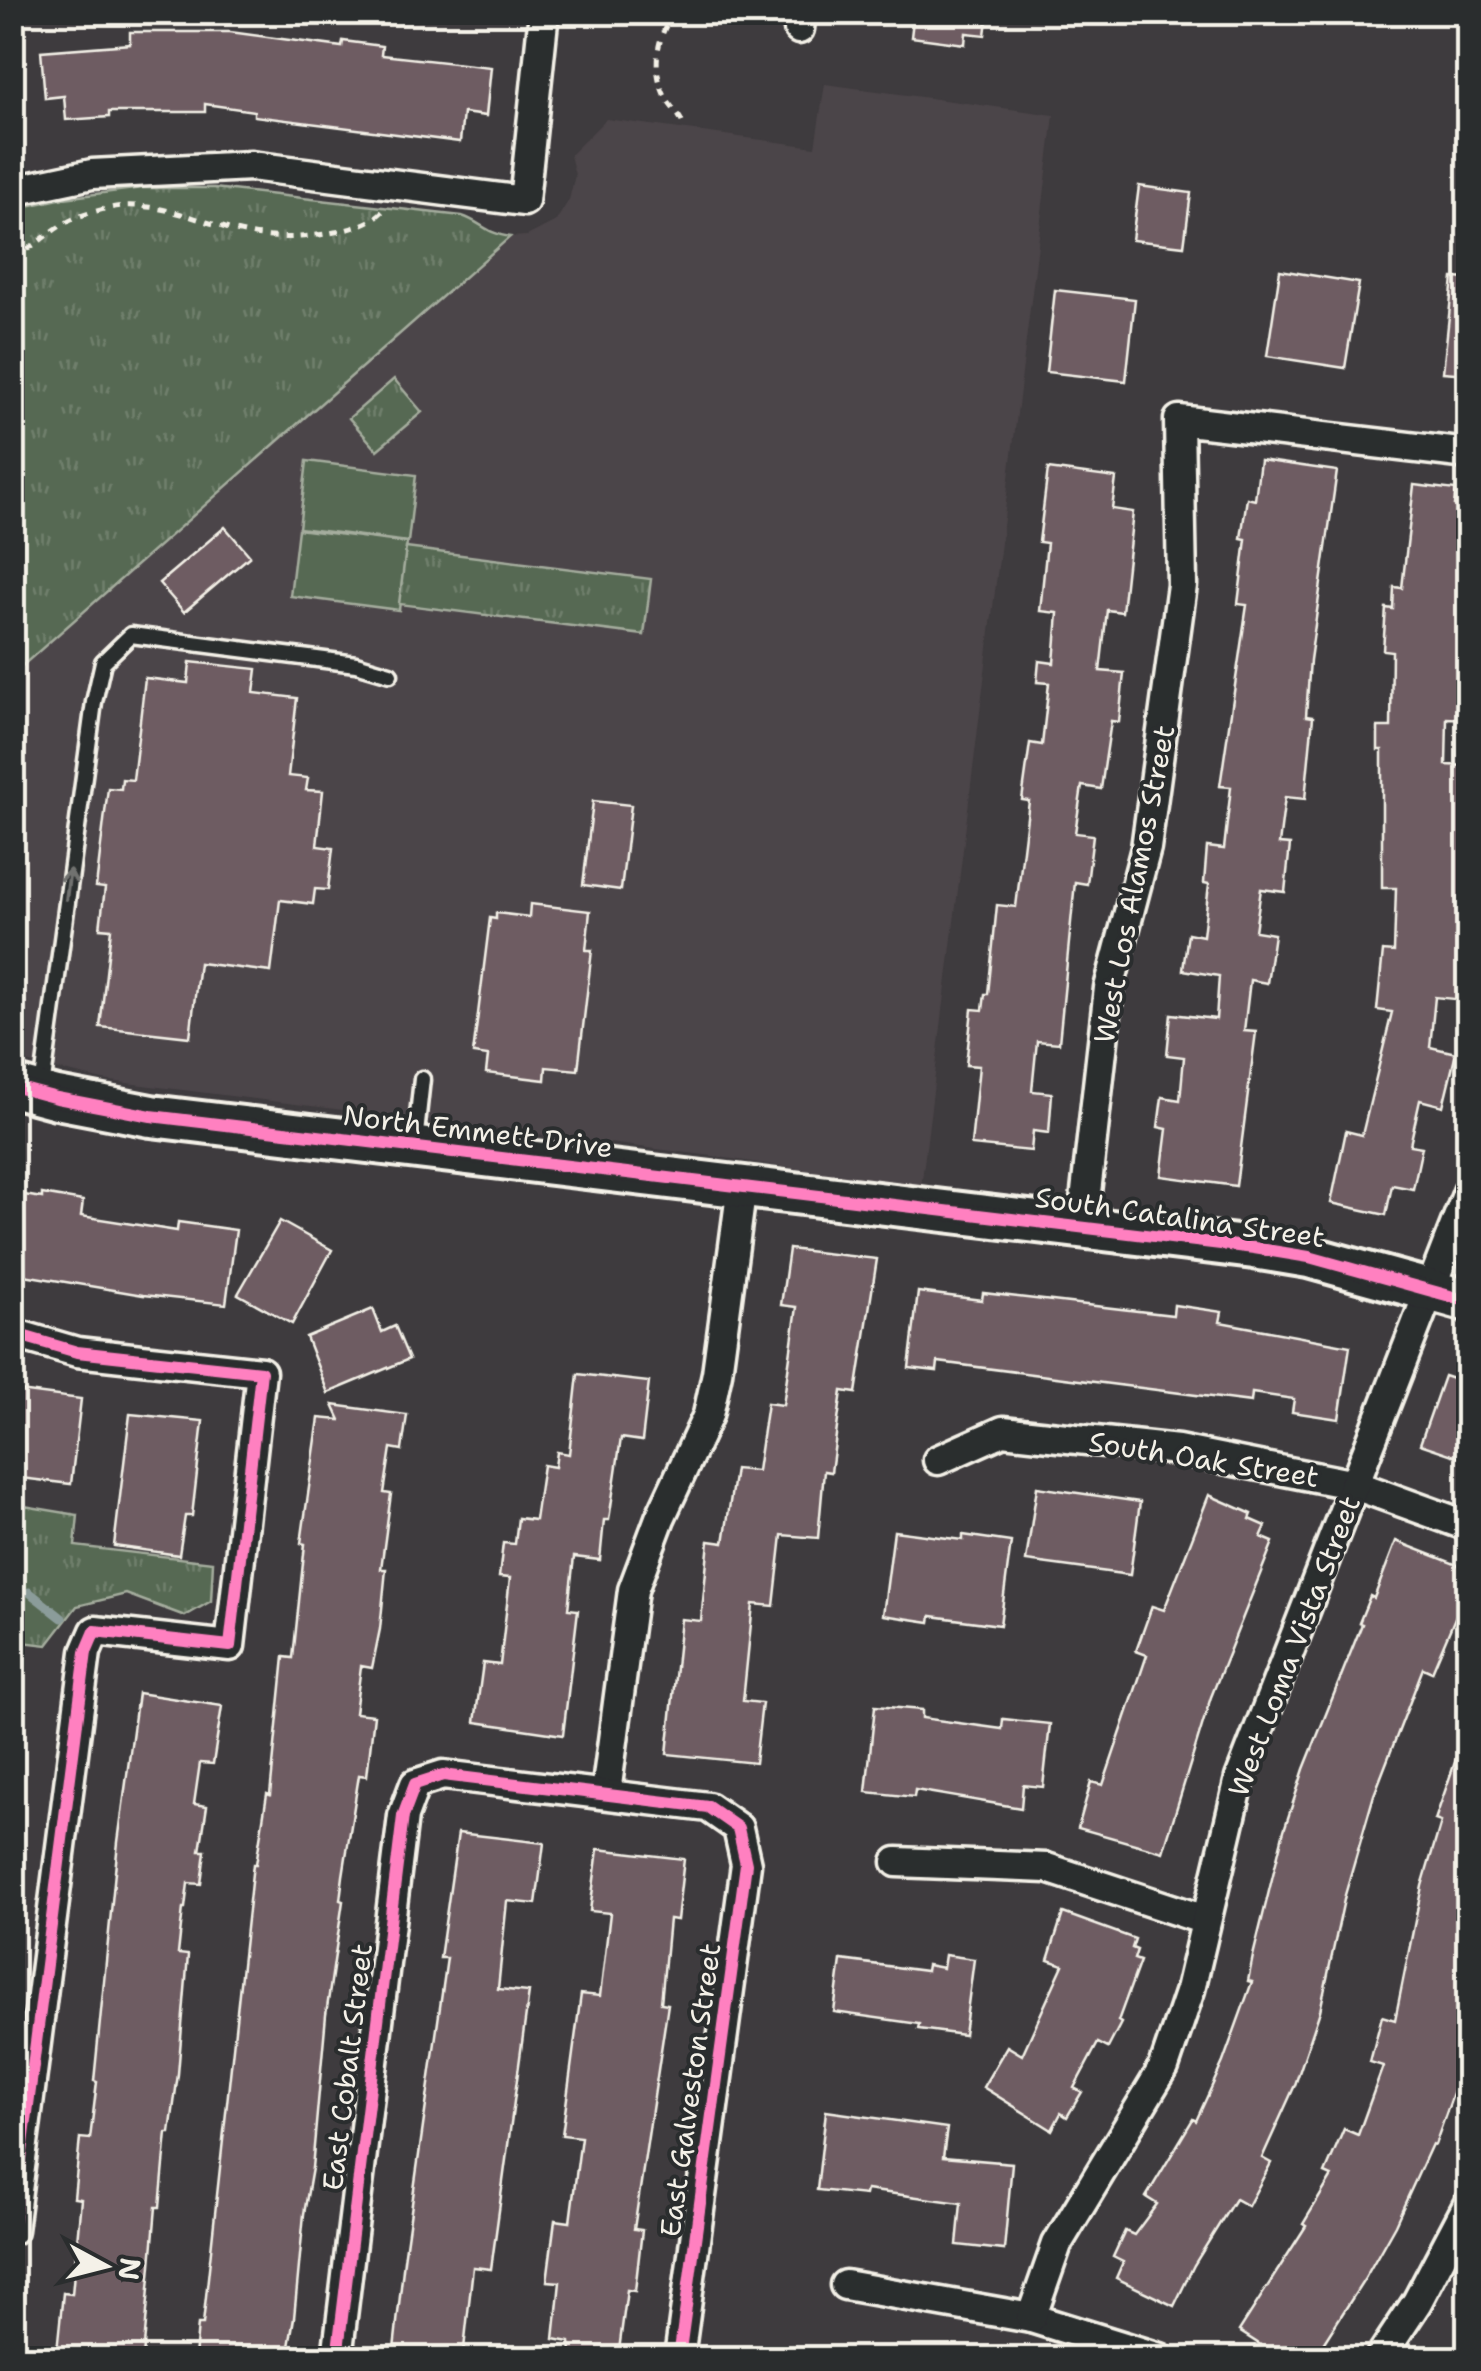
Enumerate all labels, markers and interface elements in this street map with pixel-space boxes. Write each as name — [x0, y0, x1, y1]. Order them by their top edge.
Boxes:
street label: West Los Alamos Street — [1084, 722, 1184, 1046]
one-way arrow — [60, 868, 78, 900]
street label: North Emmett Drive — [341, 1096, 615, 1166]
street label: South Catalina Street — [1033, 1178, 1327, 1256]
street label: South Oak Street — [1086, 1422, 1322, 1496]
street label: West Loma Vista Street — [1219, 1490, 1369, 1802]
street label: East Cobalt Street — [313, 1941, 381, 2193]
street label: East Galveston Street — [651, 1941, 729, 2239]
north arrow — [55, 2216, 155, 2316]
text: N — [110, 2256, 150, 2282]

